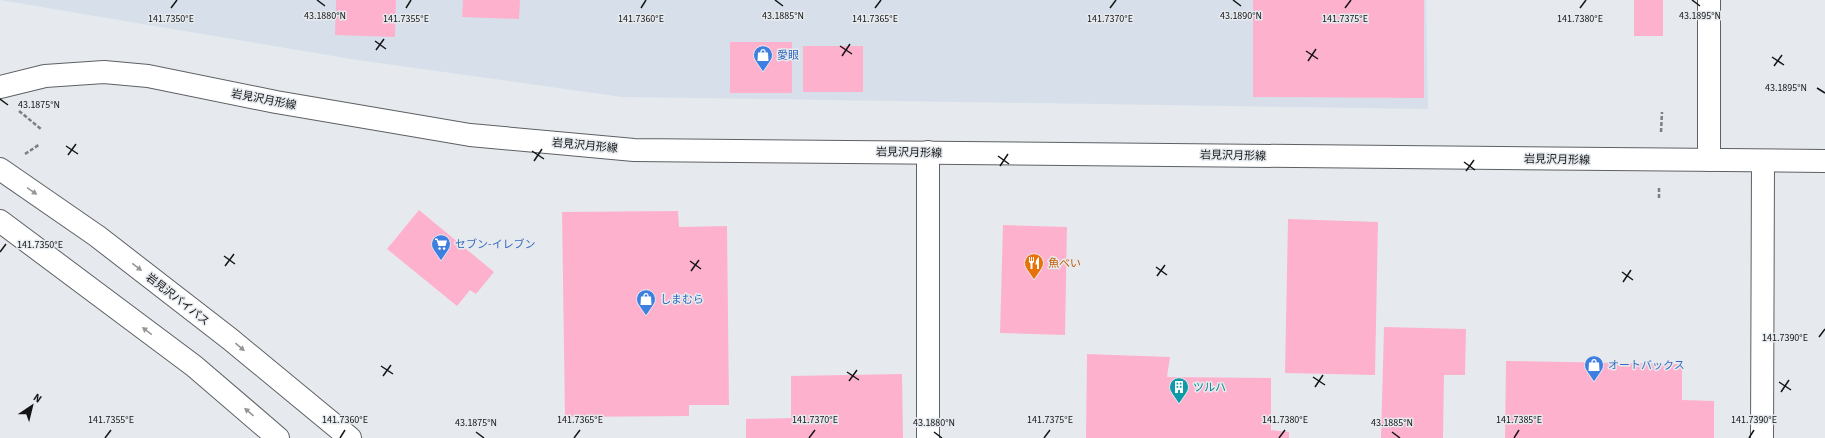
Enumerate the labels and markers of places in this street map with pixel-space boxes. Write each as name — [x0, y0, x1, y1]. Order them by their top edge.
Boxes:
shop icon: 愛眼 — [752, 44, 774, 72]
place label: 愛眼 — [777, 48, 799, 63]
supermarket icon: セブン-イレブン — [430, 233, 452, 261]
place label: セブン-イレブン — [455, 237, 535, 252]
restaurant icon: 魚べい — [1023, 252, 1045, 280]
place label: 魚べい — [1048, 256, 1081, 271]
shop icon: しまむら — [635, 288, 657, 316]
place label: しまむら — [660, 292, 704, 307]
shop icon: オートバックス — [1583, 354, 1605, 382]
place label: オートバックス — [1608, 358, 1685, 373]
building icon: ツルハ — [1168, 376, 1190, 404]
place label: ツルハ — [1193, 380, 1226, 395]

